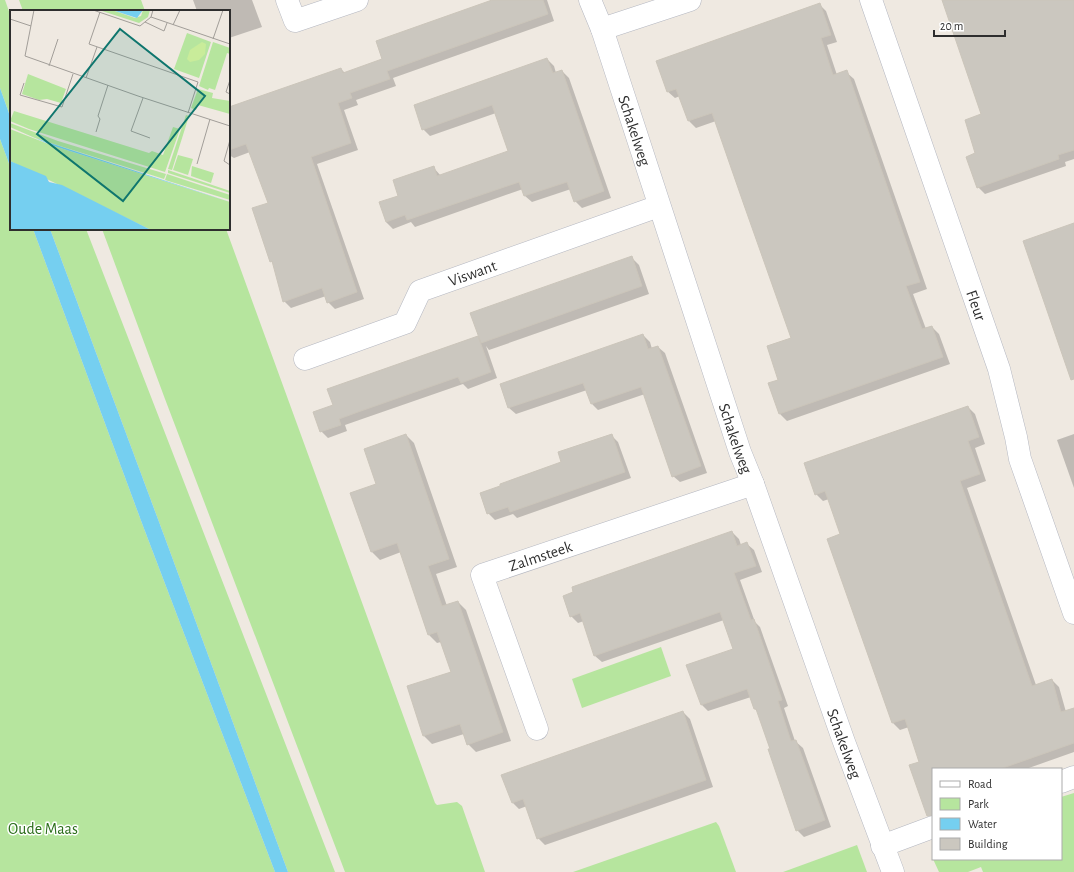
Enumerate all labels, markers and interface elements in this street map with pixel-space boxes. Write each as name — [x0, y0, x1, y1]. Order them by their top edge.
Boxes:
inset map — [10, 10, 230, 230]
scale bar — [934, 12, 1005, 38]
text: 20 m — [940, 20, 963, 32]
street label: Schakelweg — [615, 93, 653, 168]
street label: Viswant — [446, 257, 499, 289]
street label: Fleur — [963, 288, 989, 324]
street label: Schakelweg — [716, 401, 755, 476]
street label: Zalmsteek — [507, 538, 575, 574]
street label: Schakelweg — [824, 707, 864, 781]
legend — [932, 768, 1062, 860]
text: Road — [968, 778, 992, 790]
text: Park — [968, 798, 989, 810]
text: Water — [968, 818, 997, 830]
park label: Oude Maas — [8, 821, 78, 837]
text: Building — [968, 838, 1008, 850]

